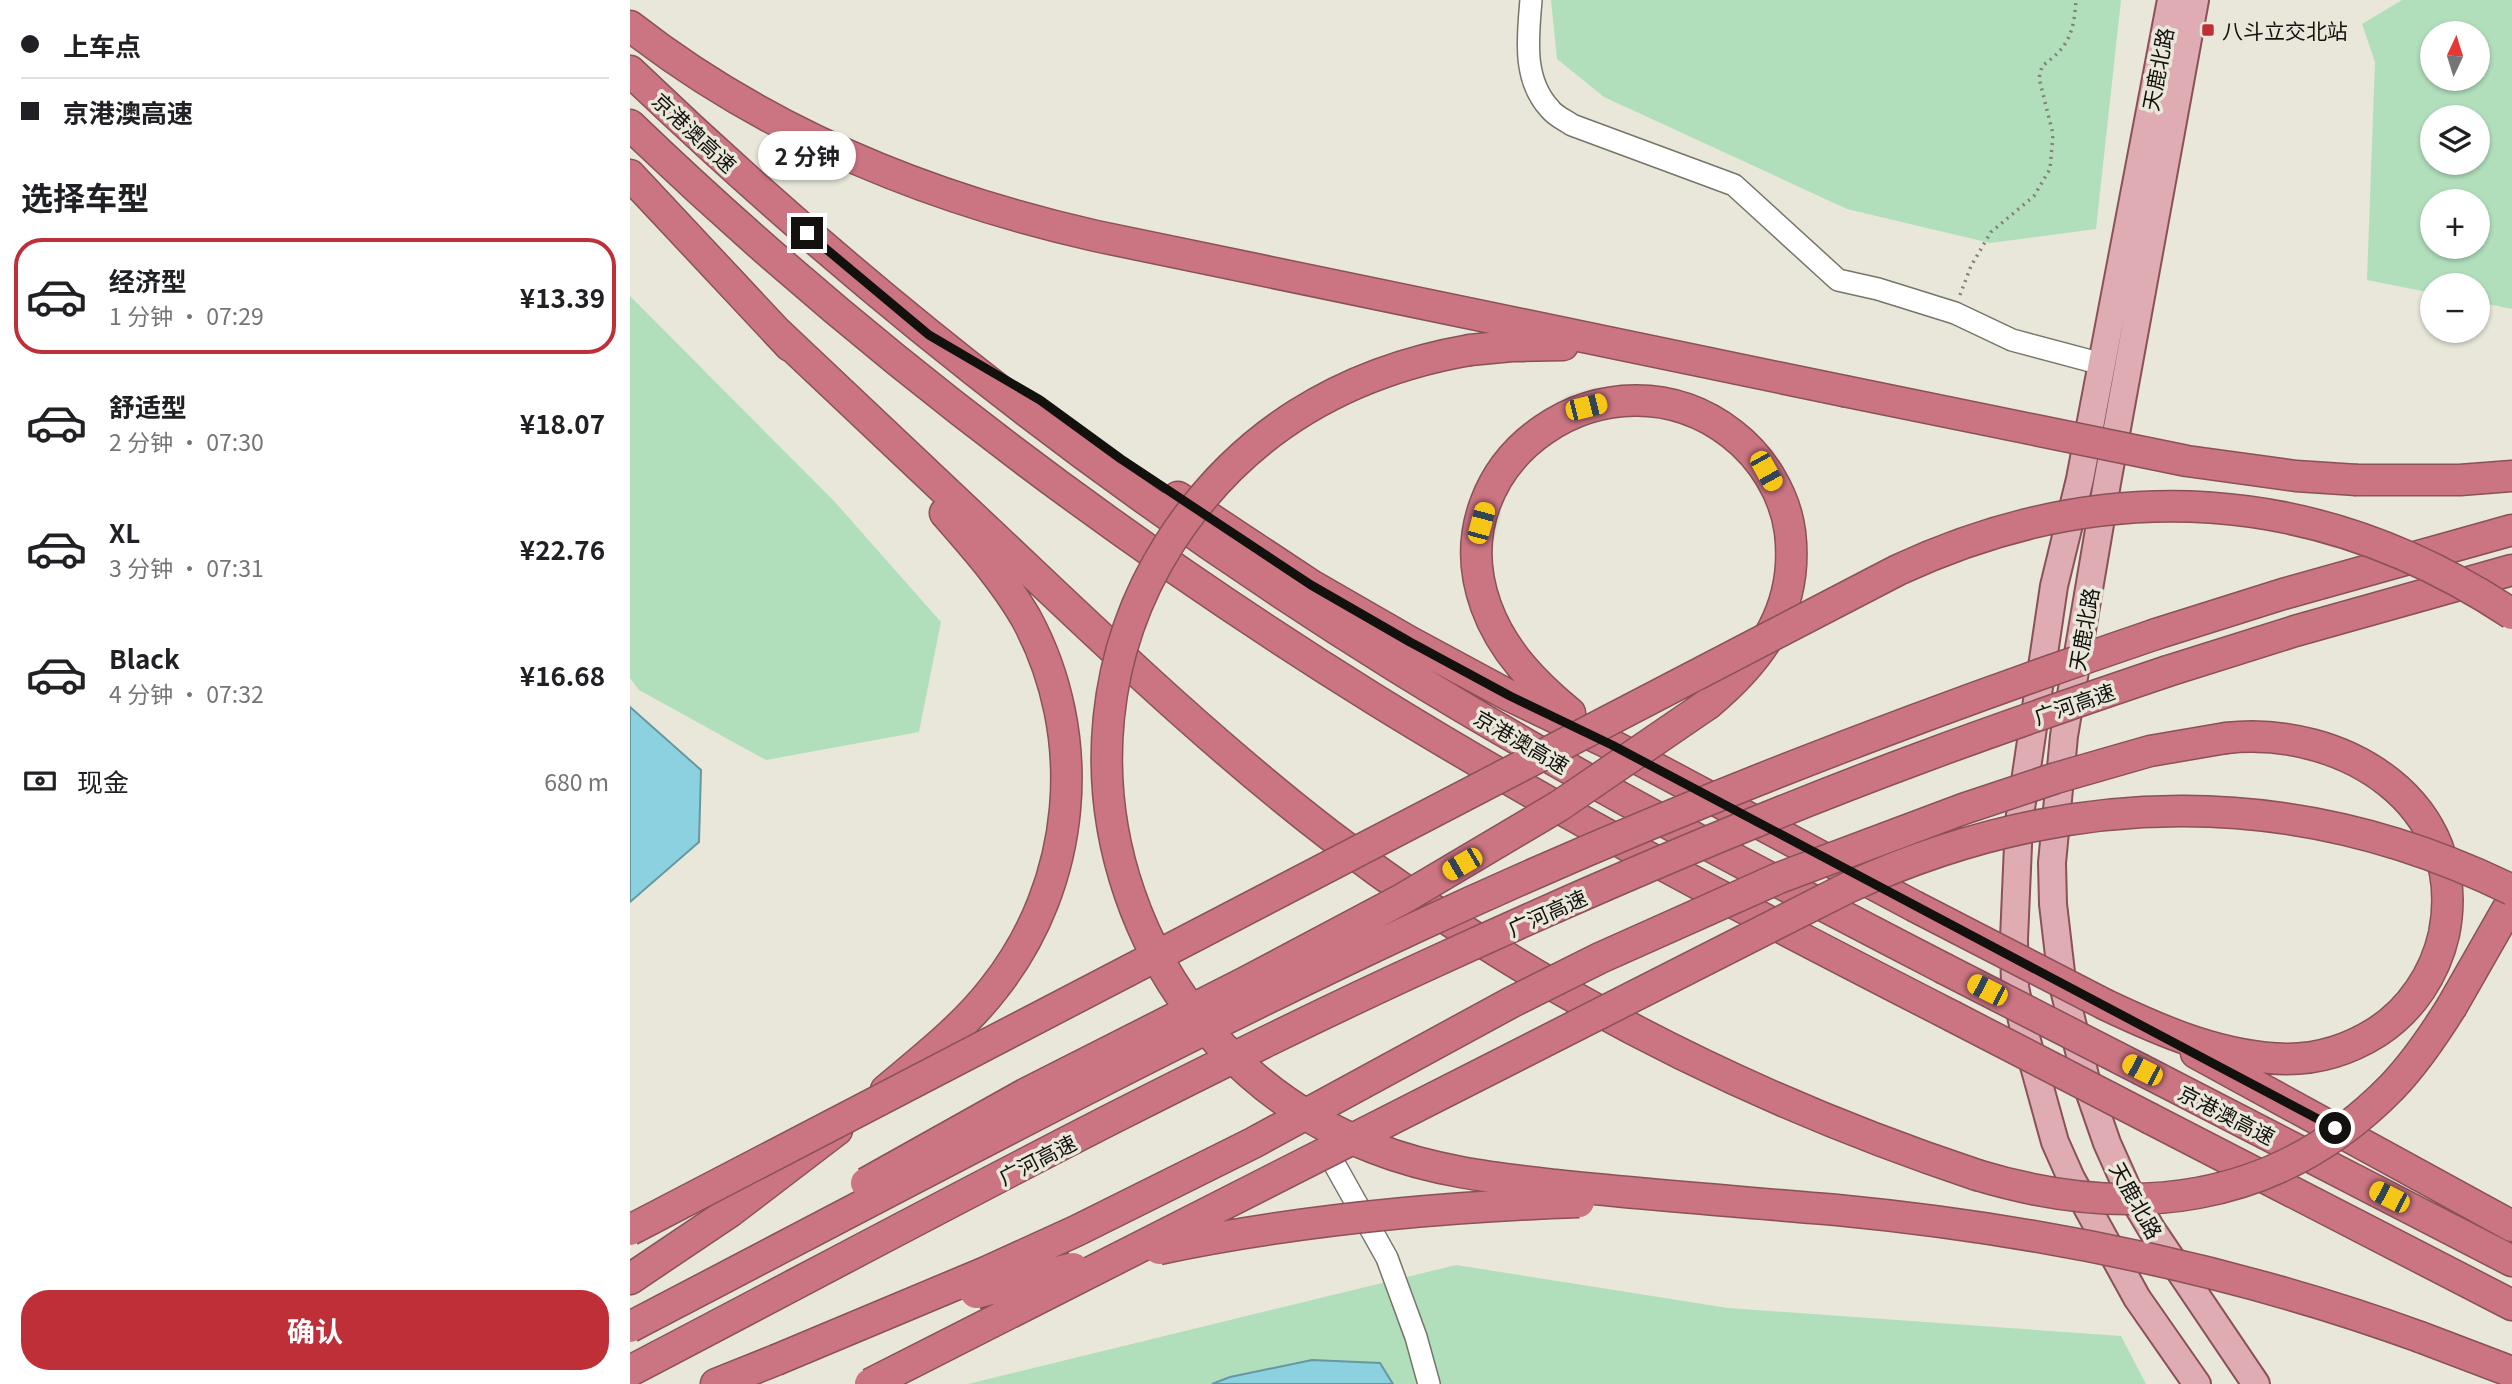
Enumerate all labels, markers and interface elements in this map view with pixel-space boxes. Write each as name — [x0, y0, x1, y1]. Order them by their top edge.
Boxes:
place label: 八斗立交北站 — [2222, 15, 2348, 45]
north arrow — [2420, 21, 2490, 91]
map controls — [2420, 21, 2490, 343]
marker: 八斗立交北站 — [2200, 22, 2216, 38]
street label: 天鹿北路 — [2134, 25, 2180, 113]
text: 上车点 — [63, 26, 141, 63]
street label: 京港澳高速 — [646, 85, 744, 179]
text: 京港澳高速 — [63, 93, 193, 130]
button: layers — [2420, 105, 2490, 175]
callout: 2 分钟 — [758, 132, 856, 180]
text: 2 分钟 — [775, 138, 839, 172]
text: 选择车型 — [21, 173, 149, 219]
button: + — [2420, 189, 2490, 259]
route end — [791, 217, 823, 249]
text: 经济型 — [109, 261, 187, 298]
icon: car — [25, 265, 88, 328]
button: − — [2420, 273, 2490, 343]
text: ¥13.39 — [520, 278, 605, 315]
text: 1 分钟 · 07:29 — [109, 298, 264, 332]
text: 舒适型 — [109, 387, 187, 424]
icon: car — [25, 391, 88, 454]
car — [1564, 392, 1609, 422]
text: ¥18.07 — [520, 404, 605, 441]
text: 2 分钟 · 07:30 — [109, 424, 264, 458]
car — [1747, 448, 1786, 494]
car — [1466, 500, 1497, 546]
text: XL — [109, 513, 140, 550]
icon: car — [25, 517, 88, 580]
text: ¥22.76 — [520, 530, 605, 567]
text: 3 分钟 · 07:31 — [109, 550, 264, 584]
street label: 天鹿北路 — [2061, 585, 2105, 673]
text: Black — [109, 639, 180, 676]
icon: car — [25, 643, 88, 706]
text: ¥16.68 — [520, 656, 605, 693]
street label: 广河高速 — [2029, 675, 2119, 731]
text: 4 分钟 · 07:32 — [109, 676, 264, 710]
street label: 京港澳高速 — [1469, 702, 1575, 780]
icon: cash — [21, 762, 59, 800]
text: 现金 — [77, 762, 129, 799]
text: 680 m — [544, 764, 609, 798]
car — [1439, 844, 1486, 884]
street label: 广河高速 — [1503, 881, 1591, 943]
car — [1964, 971, 2011, 1009]
car — [2119, 1051, 2166, 1089]
street label: 京港澳高速 — [2173, 1077, 2281, 1151]
route start — [2319, 1112, 2351, 1144]
street label: 广河高速 — [993, 1127, 1081, 1191]
street label: 天鹿北路 — [2104, 1156, 2170, 1244]
car — [2366, 1178, 2413, 1216]
button: 确认 — [21, 1290, 609, 1370]

